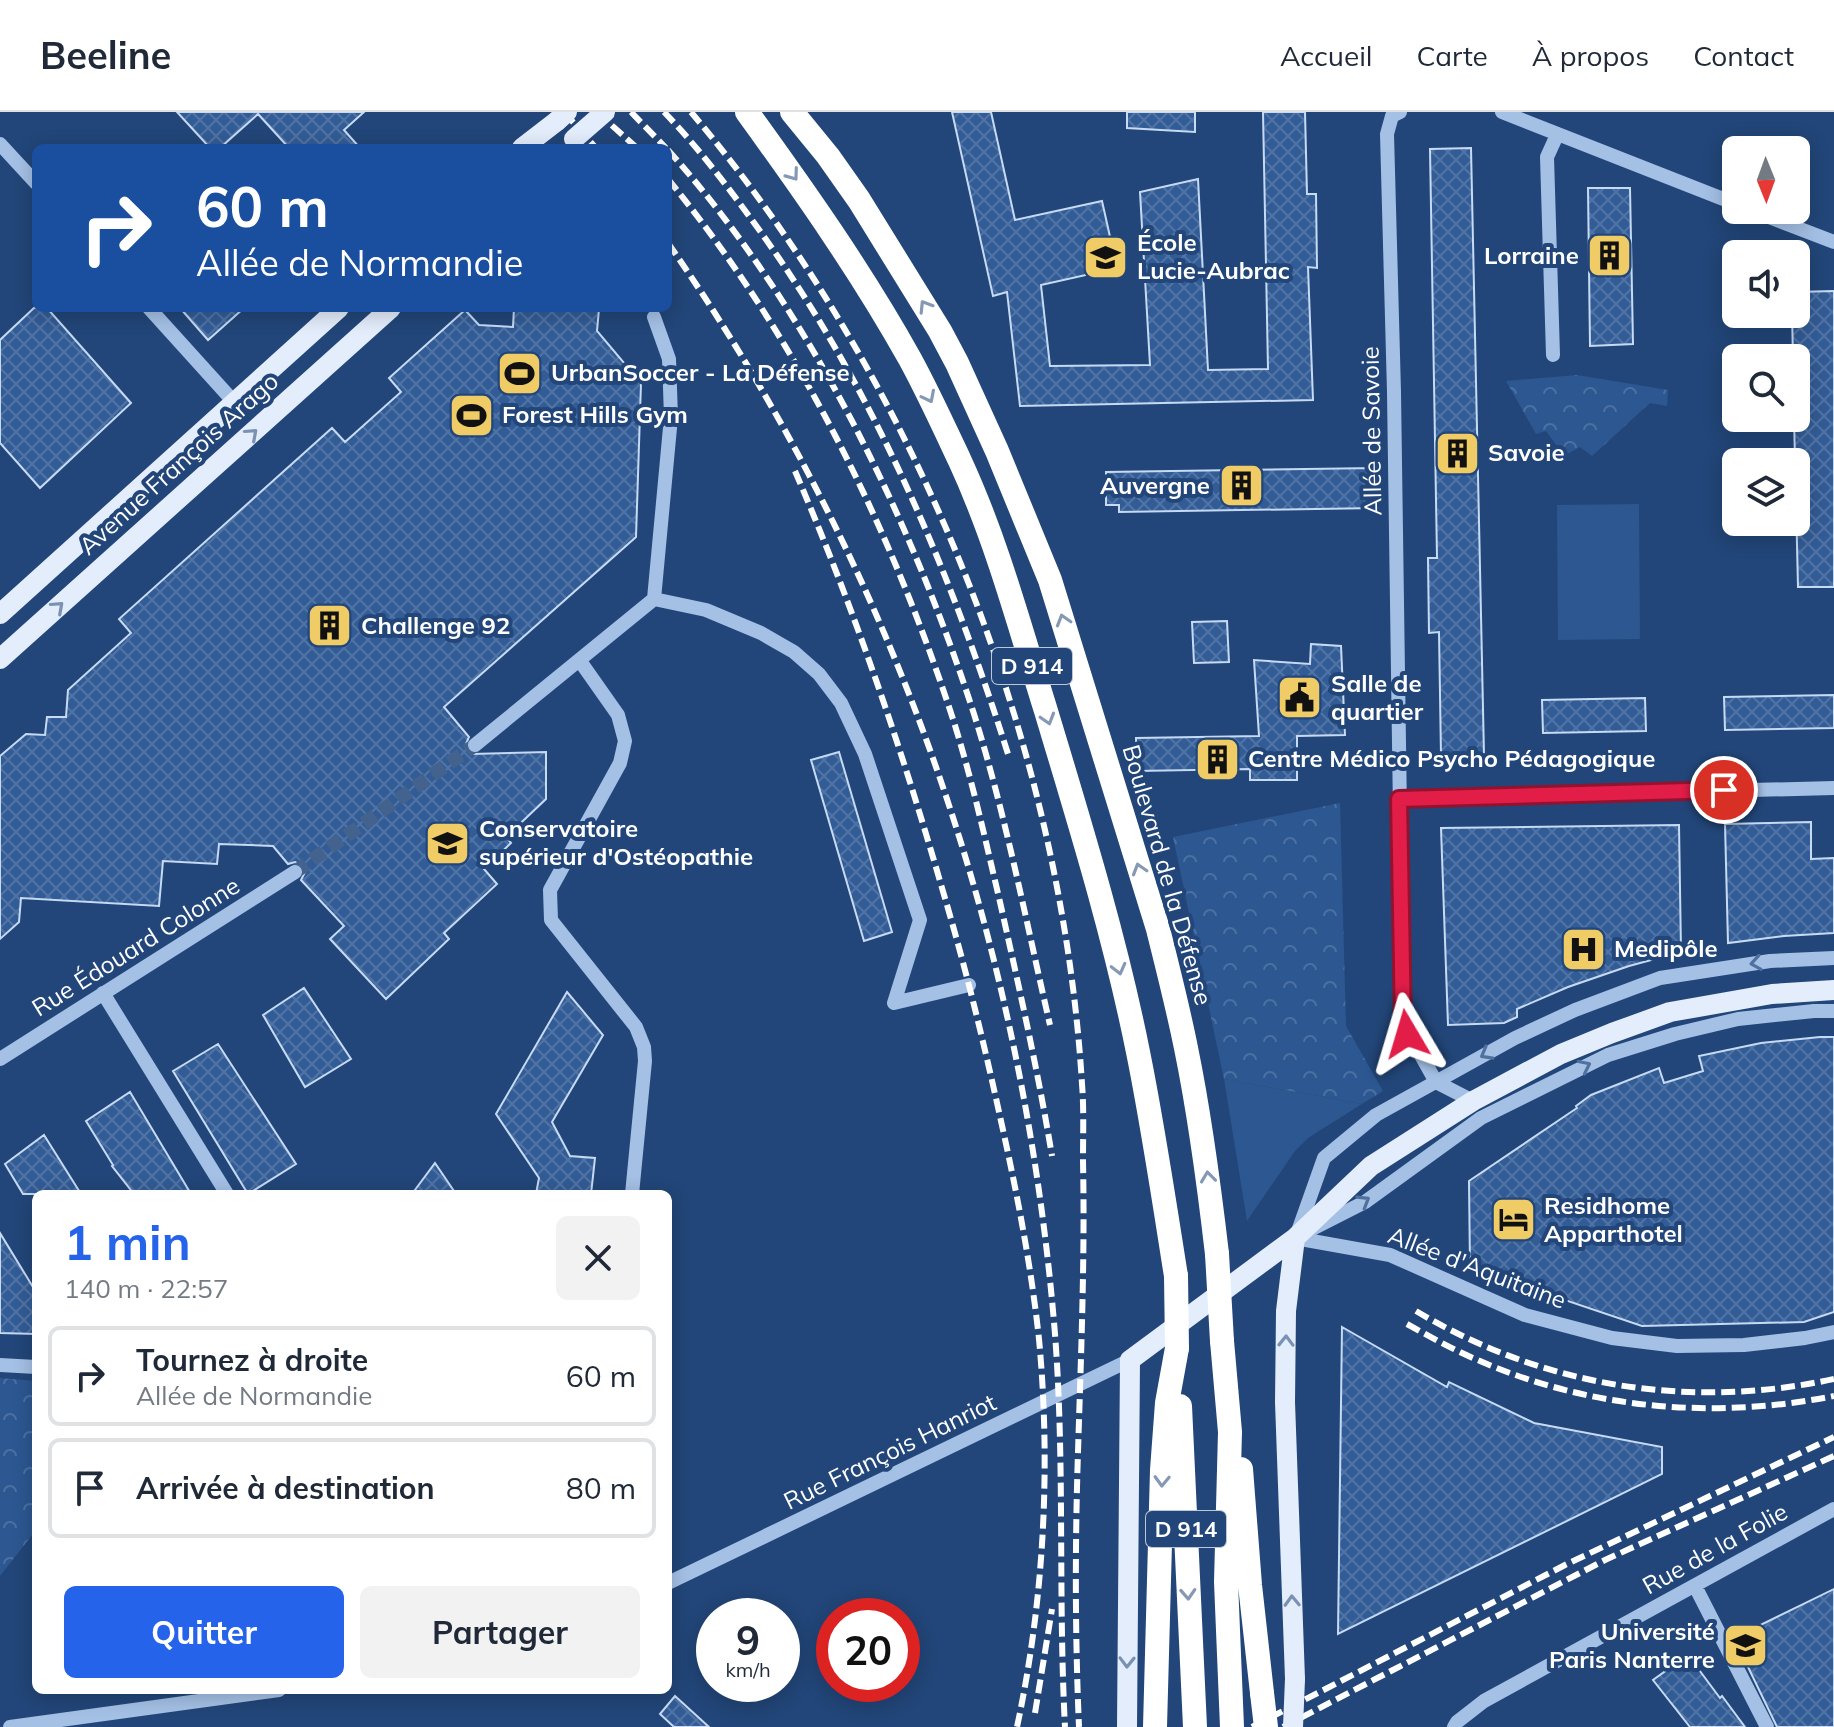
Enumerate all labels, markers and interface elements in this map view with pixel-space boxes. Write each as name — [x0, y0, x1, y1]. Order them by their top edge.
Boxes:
text: Beeline — [40, 31, 171, 79]
text: Accueil — [1280, 38, 1373, 73]
text: Carte — [1417, 38, 1488, 73]
text: À propos — [1532, 38, 1649, 73]
text: Contact — [1693, 38, 1794, 73]
north arrow — [1722, 136, 1810, 224]
map controls — [1722, 136, 1810, 536]
one-way arrow — [783, 166, 798, 181]
text: 60 m — [196, 171, 329, 241]
icon: right — [64, 176, 168, 280]
place label: École Lucie-Aubrac — [1137, 227, 1290, 285]
building icon: Lorraine — [1586, 232, 1634, 280]
school or university icon: École Lucie-Aubrac — [1082, 233, 1130, 281]
text: Allée de Normandie — [196, 240, 523, 285]
place label: Lorraine — [1484, 240, 1579, 270]
button: sound — [1722, 240, 1810, 328]
one-way arrow — [919, 300, 934, 315]
button: search — [1722, 344, 1810, 432]
street label: Allée de Savoie — [1355, 346, 1387, 516]
sports icon: UrbanSoccer - La Défense — [496, 349, 544, 397]
place label: UrbanSoccer - La Défense — [551, 357, 850, 387]
street label: Avenue François Arago — [72, 366, 284, 561]
one-way arrow — [919, 388, 934, 403]
sports icon: Forest Hills Gym — [447, 391, 495, 439]
place label: Forest Hills Gym — [502, 399, 688, 429]
one-way arrow — [243, 429, 258, 443]
building icon: Savoie — [1433, 429, 1481, 477]
place label: Savoie — [1488, 437, 1565, 467]
button: layers — [1722, 448, 1810, 536]
building icon: Auvergne — [1217, 462, 1265, 510]
place label: Auvergne — [1100, 470, 1210, 500]
one-way arrow — [49, 602, 64, 617]
building icon: Challenge 92 — [306, 602, 354, 650]
place label: Challenge 92 — [361, 610, 510, 640]
one-way arrow — [1056, 614, 1072, 627]
road number: D 914 — [992, 648, 1072, 684]
place label: Salle de quartier — [1331, 668, 1424, 726]
public building icon: Salle de quartier — [1276, 674, 1324, 722]
one-way arrow — [1039, 711, 1055, 725]
building icon: Centre Médico Psycho Pédagogique — [1193, 735, 1241, 783]
street label: Boulevard de la Défense — [1116, 741, 1220, 1008]
place label: Centre Médico Psycho Pédagogique — [1248, 743, 1655, 773]
pin — [1690, 756, 1758, 824]
icon: arrive — [1702, 768, 1746, 812]
place label: Conservatoire supérieur d'Ostéopathie — [479, 813, 753, 871]
school or university icon: Conservatoire supérieur d'Ostéopathie — [424, 819, 472, 867]
one-way arrow — [1132, 862, 1148, 876]
street label: Rue Édouard Colonne — [26, 870, 245, 1022]
hospital icon: Medipôle — [1559, 925, 1607, 973]
place label: Medipôle — [1614, 933, 1718, 963]
one-way arrow — [1749, 954, 1763, 971]
one-way arrow — [1110, 961, 1127, 975]
position arrow — [1365, 992, 1449, 1076]
one-way arrow — [1480, 1044, 1495, 1060]
one-way arrow — [1577, 1060, 1592, 1076]
one-way arrow — [1199, 1170, 1216, 1183]
place label: Residhome Apparthotel — [1544, 1190, 1683, 1248]
one-way arrow — [1355, 1195, 1370, 1211]
hotel icon: Residhome Apparthotel — [1489, 1196, 1537, 1244]
text: 1 min — [64, 1212, 191, 1272]
button: close — [556, 1216, 640, 1300]
street label: Allée d'Aquitaine — [1384, 1219, 1571, 1315]
text: 140 m · 22:57 — [64, 1272, 228, 1305]
one-way arrow — [1277, 1334, 1294, 1347]
text: Tournez à droite — [136, 1341, 368, 1379]
icon: right — [68, 1354, 112, 1398]
text: 60 m — [566, 1357, 636, 1395]
text: Allée de Normandie — [136, 1379, 372, 1412]
street label: Rue François Hanriot — [778, 1387, 1001, 1516]
icon: arrive — [68, 1466, 112, 1510]
text: Arrivée à destination — [136, 1469, 435, 1507]
text: 80 m — [566, 1469, 636, 1507]
one-way arrow — [1153, 1475, 1170, 1488]
street label: Rue de la Folie — [1637, 1496, 1792, 1600]
road number: D 914 — [1146, 1511, 1226, 1547]
button: Quitter — [64, 1586, 344, 1678]
button: Partager — [360, 1586, 640, 1678]
one-way arrow — [1180, 1588, 1197, 1601]
one-way arrow — [1283, 1594, 1300, 1607]
speed limit sign: 20 — [816, 1598, 920, 1702]
text: 9 — [736, 1615, 760, 1665]
place label: Université Paris Nanterre — [1549, 1616, 1715, 1674]
school or university icon: Université Paris Nanterre — [1722, 1622, 1770, 1670]
one-way arrow — [1118, 1656, 1135, 1669]
text: km/h — [725, 1657, 771, 1682]

